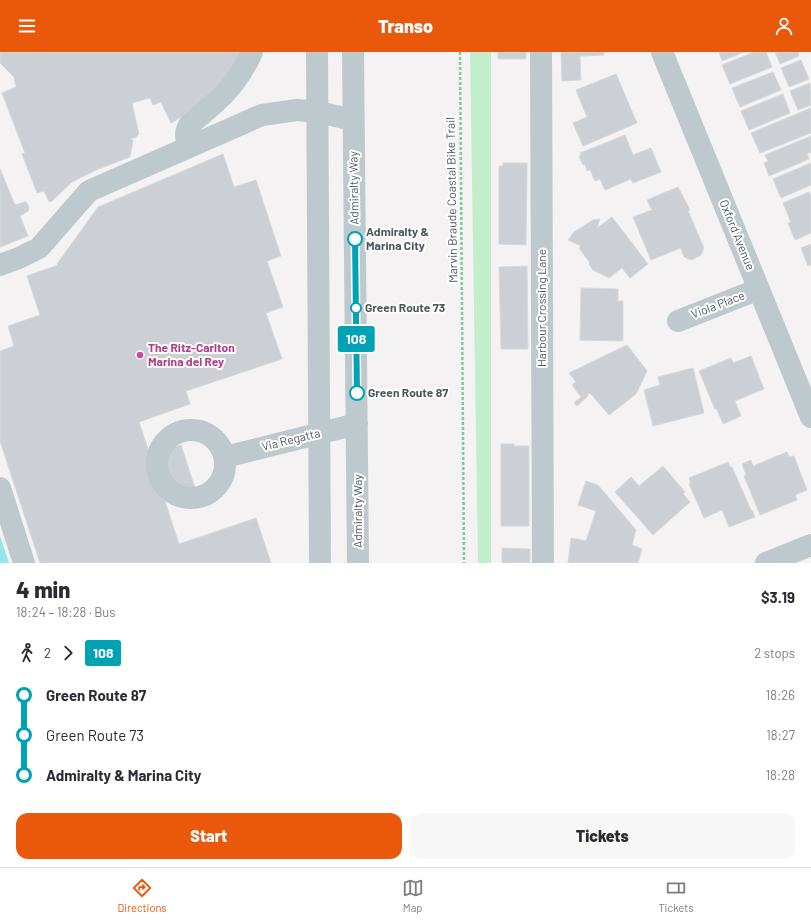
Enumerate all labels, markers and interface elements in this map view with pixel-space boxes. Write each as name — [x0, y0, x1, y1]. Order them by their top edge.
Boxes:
icon: menu — [16, 15, 38, 37]
text: Transo — [378, 15, 433, 37]
icon: person — [773, 15, 795, 37]
street label: Marvin Braude Coastal Bike Trail — [443, 117, 459, 283]
street label: Admiralty Way — [345, 151, 361, 225]
street label: Oxford Avenue — [717, 197, 758, 272]
place label: Admiralty & Marina City — [366, 224, 429, 252]
marker: Admiralty & Marina City — [347, 231, 363, 247]
street label: Harbour Crossing Lane — [534, 249, 548, 367]
street label: Viola Place — [689, 287, 747, 321]
place label: Green Route 73 — [365, 300, 445, 314]
marker: Green Route 73 — [350, 302, 362, 314]
line badge: 108 — [333, 326, 379, 352]
text: 108 — [346, 330, 366, 347]
place label: The Ritz-Carlton Marina del Rey — [148, 340, 235, 368]
marker: The Ritz-Carlton Marina del Rey — [135, 350, 145, 360]
marker: Green Route 87 — [349, 385, 365, 401]
place label: Green Route 87 — [368, 385, 448, 399]
street label: Via Regatta — [260, 425, 321, 453]
street label: Admiralty Way — [350, 474, 364, 548]
text: 4 min — [16, 576, 70, 602]
text: $3.19 — [761, 588, 795, 606]
text: 18:24 – 18:28 · Bus — [16, 604, 116, 620]
icon: walk — [16, 642, 38, 664]
icon: forward — [57, 642, 79, 664]
text: 108 — [93, 644, 113, 661]
text: 2 — [44, 645, 51, 661]
text: 2 stops — [754, 645, 795, 661]
text: Green Route 87 — [46, 686, 146, 704]
text: 18:26 — [766, 687, 795, 703]
text: Green Route 73 — [46, 726, 144, 744]
text: 18:27 — [766, 727, 795, 743]
text: Admiralty & Marina City — [46, 766, 201, 784]
text: 18:28 — [766, 767, 795, 783]
button: Start — [16, 813, 402, 859]
button: Tickets — [410, 813, 795, 859]
tab: Directions — [117, 877, 167, 914]
tab: Map — [402, 877, 424, 914]
tab: Tickets — [659, 877, 694, 914]

